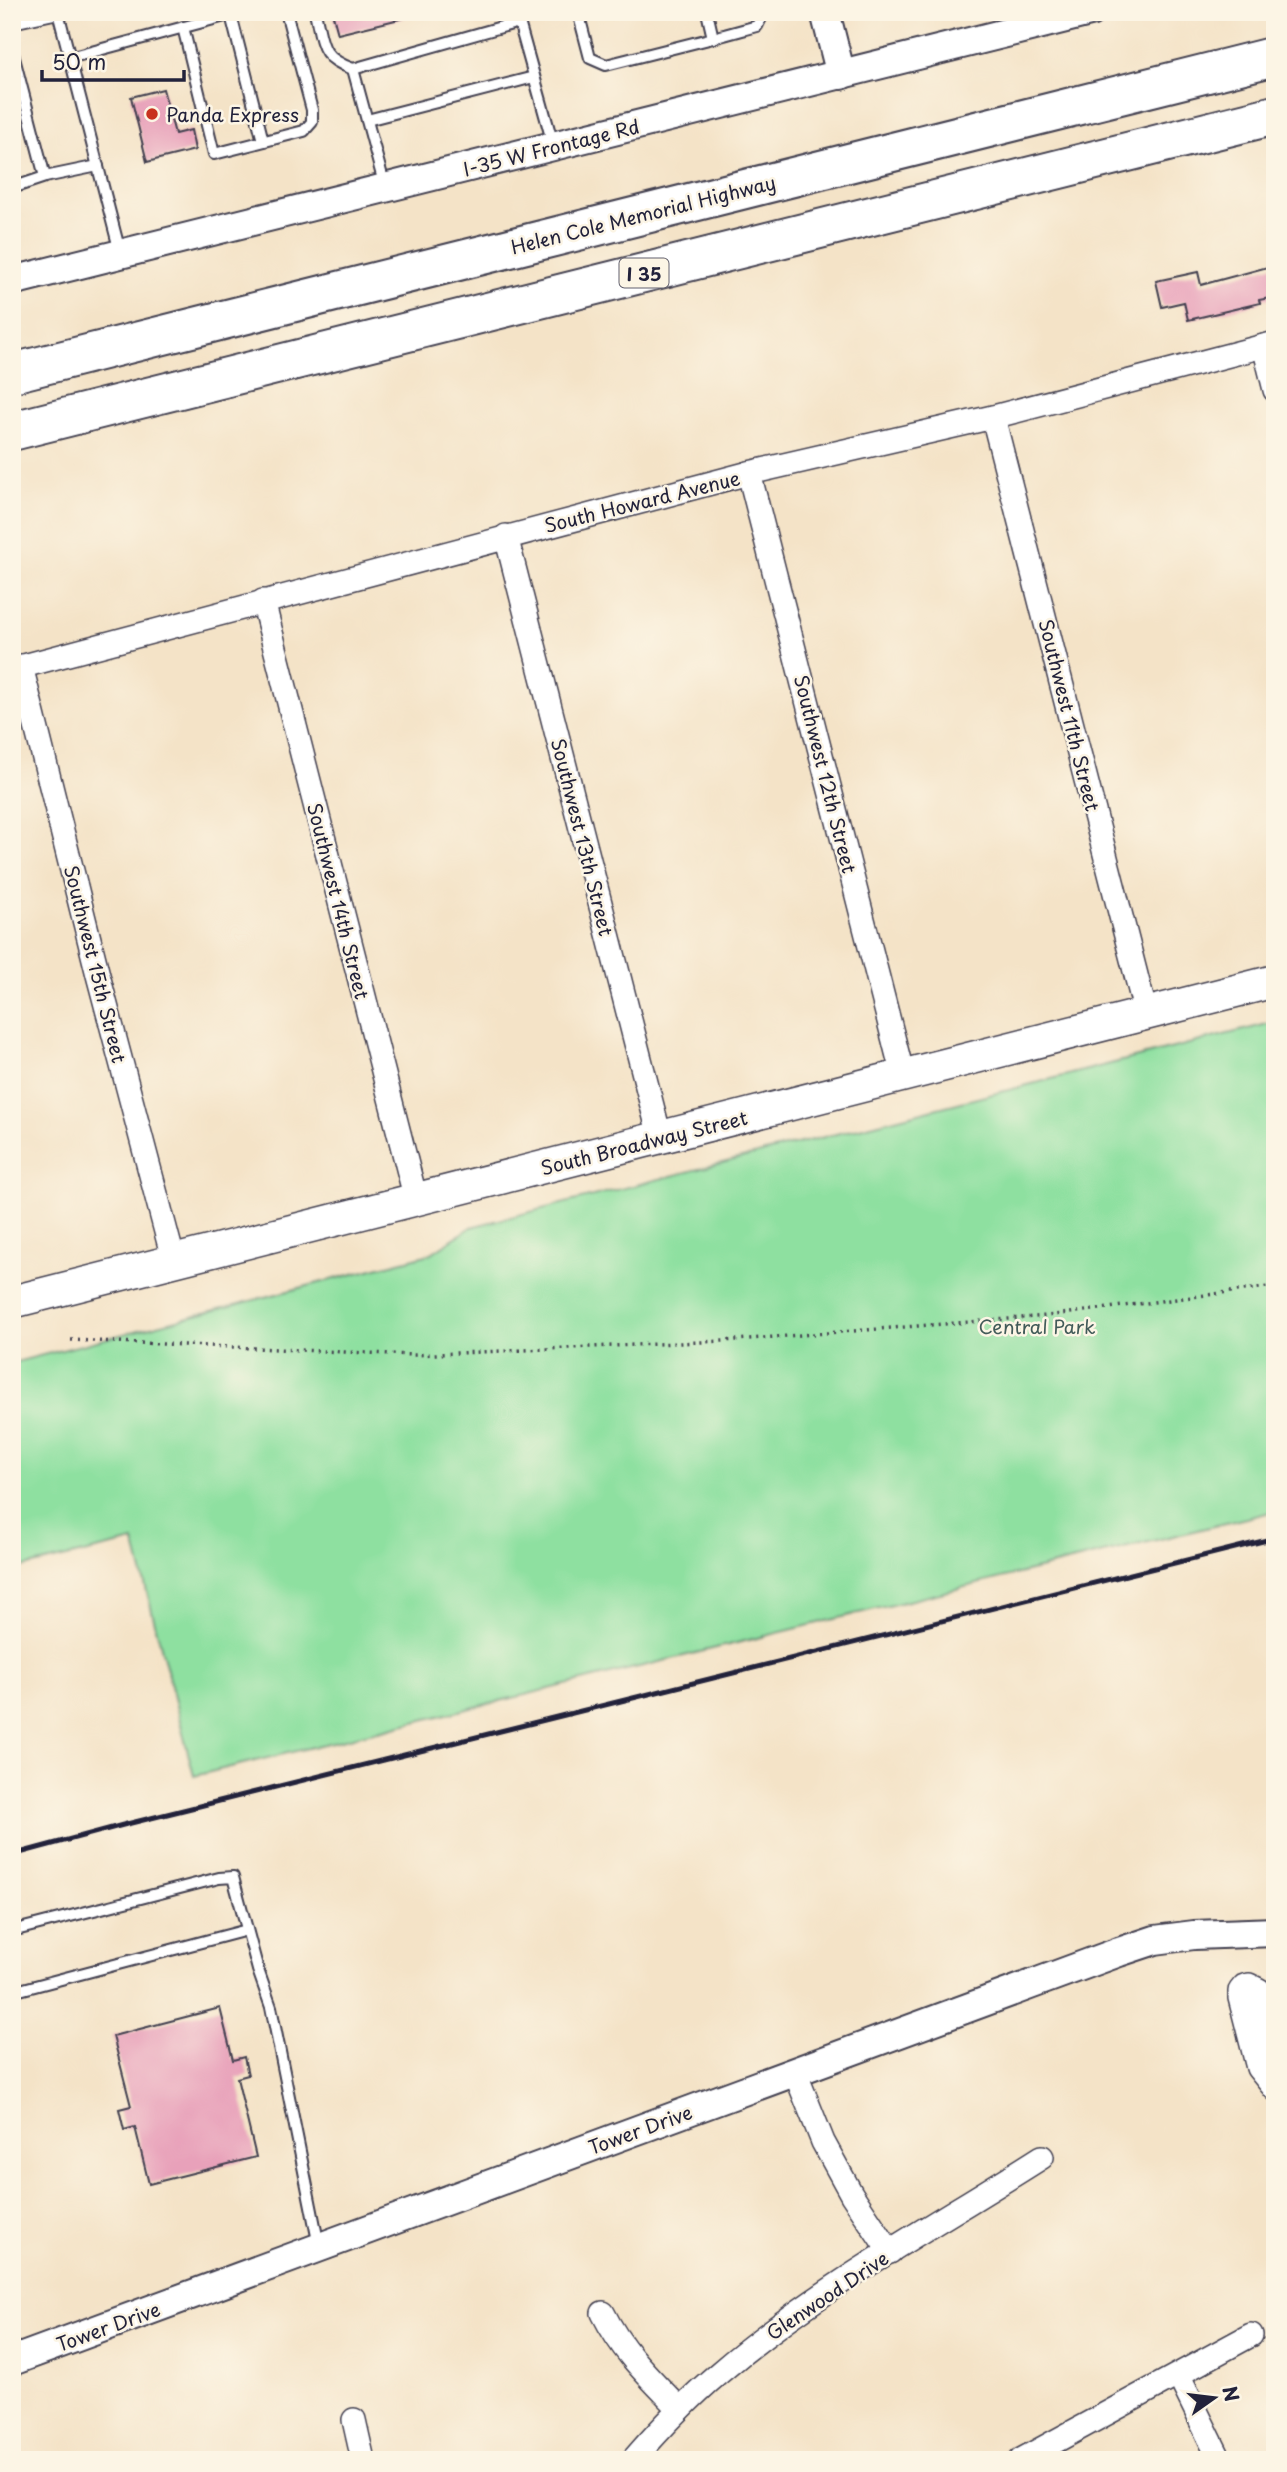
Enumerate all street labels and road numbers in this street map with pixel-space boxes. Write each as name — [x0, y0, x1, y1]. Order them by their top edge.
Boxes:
street label: I-35 W Frontage Rd — [460, 112, 642, 182]
street label: Helen Cole Memorial Highway — [508, 168, 778, 260]
road number: I 35 — [620, 258, 668, 288]
street label: South Howard Avenue — [541, 463, 743, 539]
street label: Southwest 11th Street — [1033, 616, 1107, 814]
street label: Southwest 12th Street — [788, 672, 864, 876]
street label: Southwest 13th Street — [545, 735, 621, 939]
street label: Southwest 14th Street — [301, 800, 377, 1002]
street label: Southwest 15th Street — [58, 862, 134, 1066]
street label: South Broadway Street — [538, 1103, 751, 1181]
street label: Tower Drive — [584, 2097, 696, 2161]
street label: Glenwood Drive — [760, 2244, 894, 2346]
street label: Tower Drive — [52, 2294, 164, 2358]

